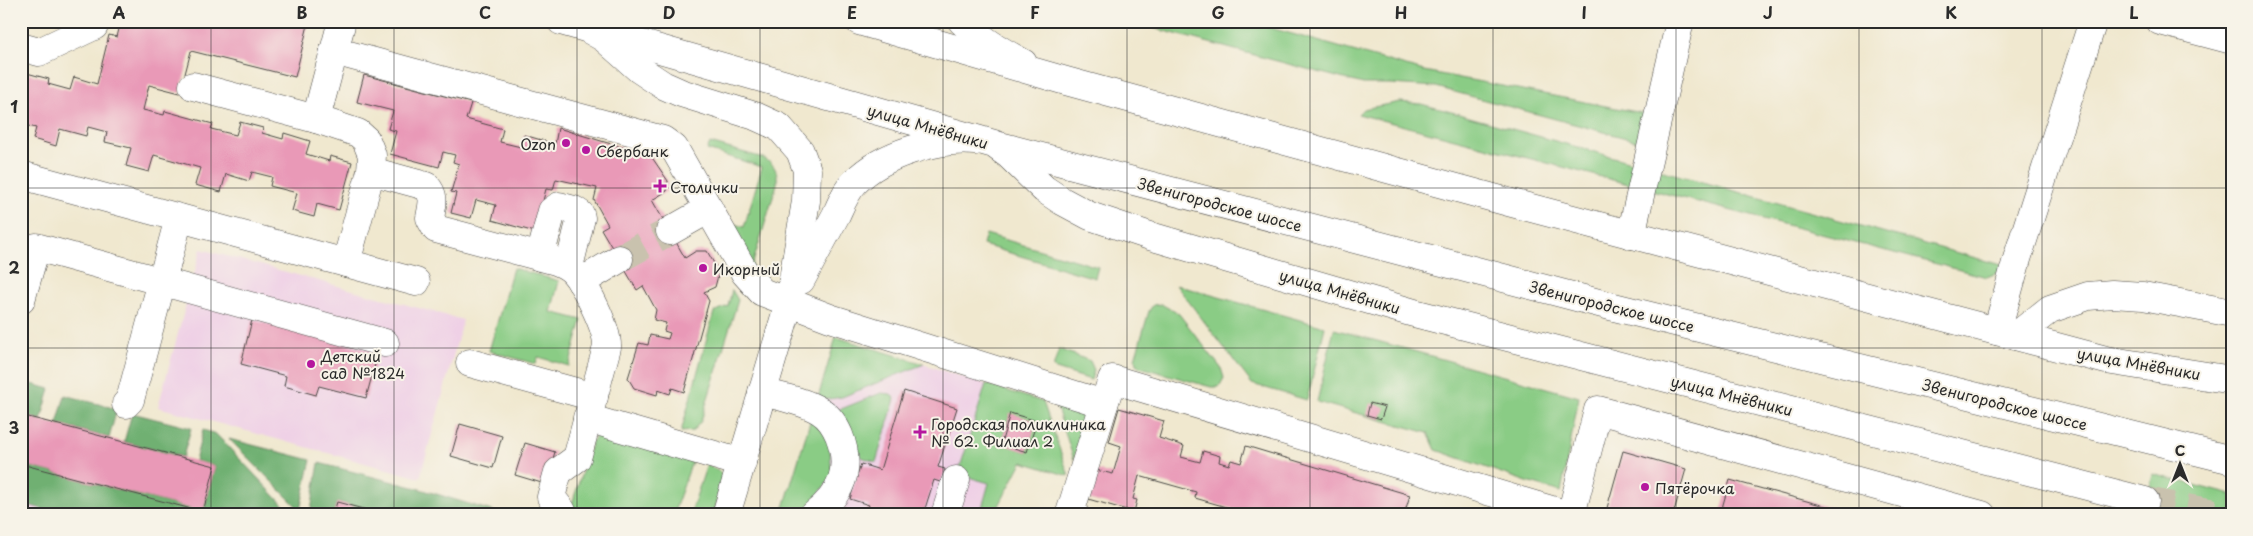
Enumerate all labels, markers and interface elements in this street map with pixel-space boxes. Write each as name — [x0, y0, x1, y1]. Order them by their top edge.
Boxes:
text: A — [113, 0, 126, 24]
text: B — [297, 0, 308, 24]
text: C — [479, 0, 491, 24]
text: D — [663, 0, 675, 24]
text: E — [847, 0, 857, 24]
text: F — [1030, 0, 1040, 24]
text: G — [1211, 0, 1225, 24]
text: H — [1395, 0, 1407, 24]
text: I — [1581, 0, 1587, 24]
text: J — [1763, 0, 1773, 24]
text: K — [1945, 0, 1957, 24]
text: L — [2129, 0, 2139, 24]
text: 1 — [10, 94, 18, 118]
street label: улица Мнёвники — [865, 98, 991, 154]
place label: Ozon — [520, 132, 556, 155]
marker: Ozon — [560, 137, 572, 149]
place label: Сбербанк — [596, 139, 668, 162]
marker: Сбербанк — [580, 144, 592, 156]
street label: Звенигородское шоссе — [1135, 171, 1305, 237]
place label: Столички — [670, 175, 739, 198]
marker: Столички — [654, 180, 666, 192]
text: 2 — [8, 255, 20, 279]
place label: Икорный — [713, 257, 780, 280]
marker: Икорный — [697, 262, 709, 274]
street label: улица Мнёвники — [1277, 263, 1403, 319]
street label: Звенигородское шоссе — [1527, 274, 1697, 338]
street label: улица Мнёвники — [2075, 341, 2203, 385]
place label: Детский сад №1824 — [320, 344, 405, 384]
marker: Детский сад №1824 — [305, 358, 317, 370]
street label: улица Мнёвники — [1669, 369, 1795, 421]
street label: Звенигородское шоссе — [1920, 372, 2090, 436]
place label: Городская поликлиника № 62. Филиал 2 — [931, 412, 1106, 452]
text: 3 — [9, 415, 19, 439]
marker: Городская поликлиника № 62. Филиал 2 — [913, 425, 927, 439]
north arrow — [2156, 438, 2206, 488]
text: С — [2175, 440, 2185, 461]
place label: Пятёрочка — [1655, 476, 1735, 499]
marker: Пятёрочка — [1639, 481, 1651, 493]

